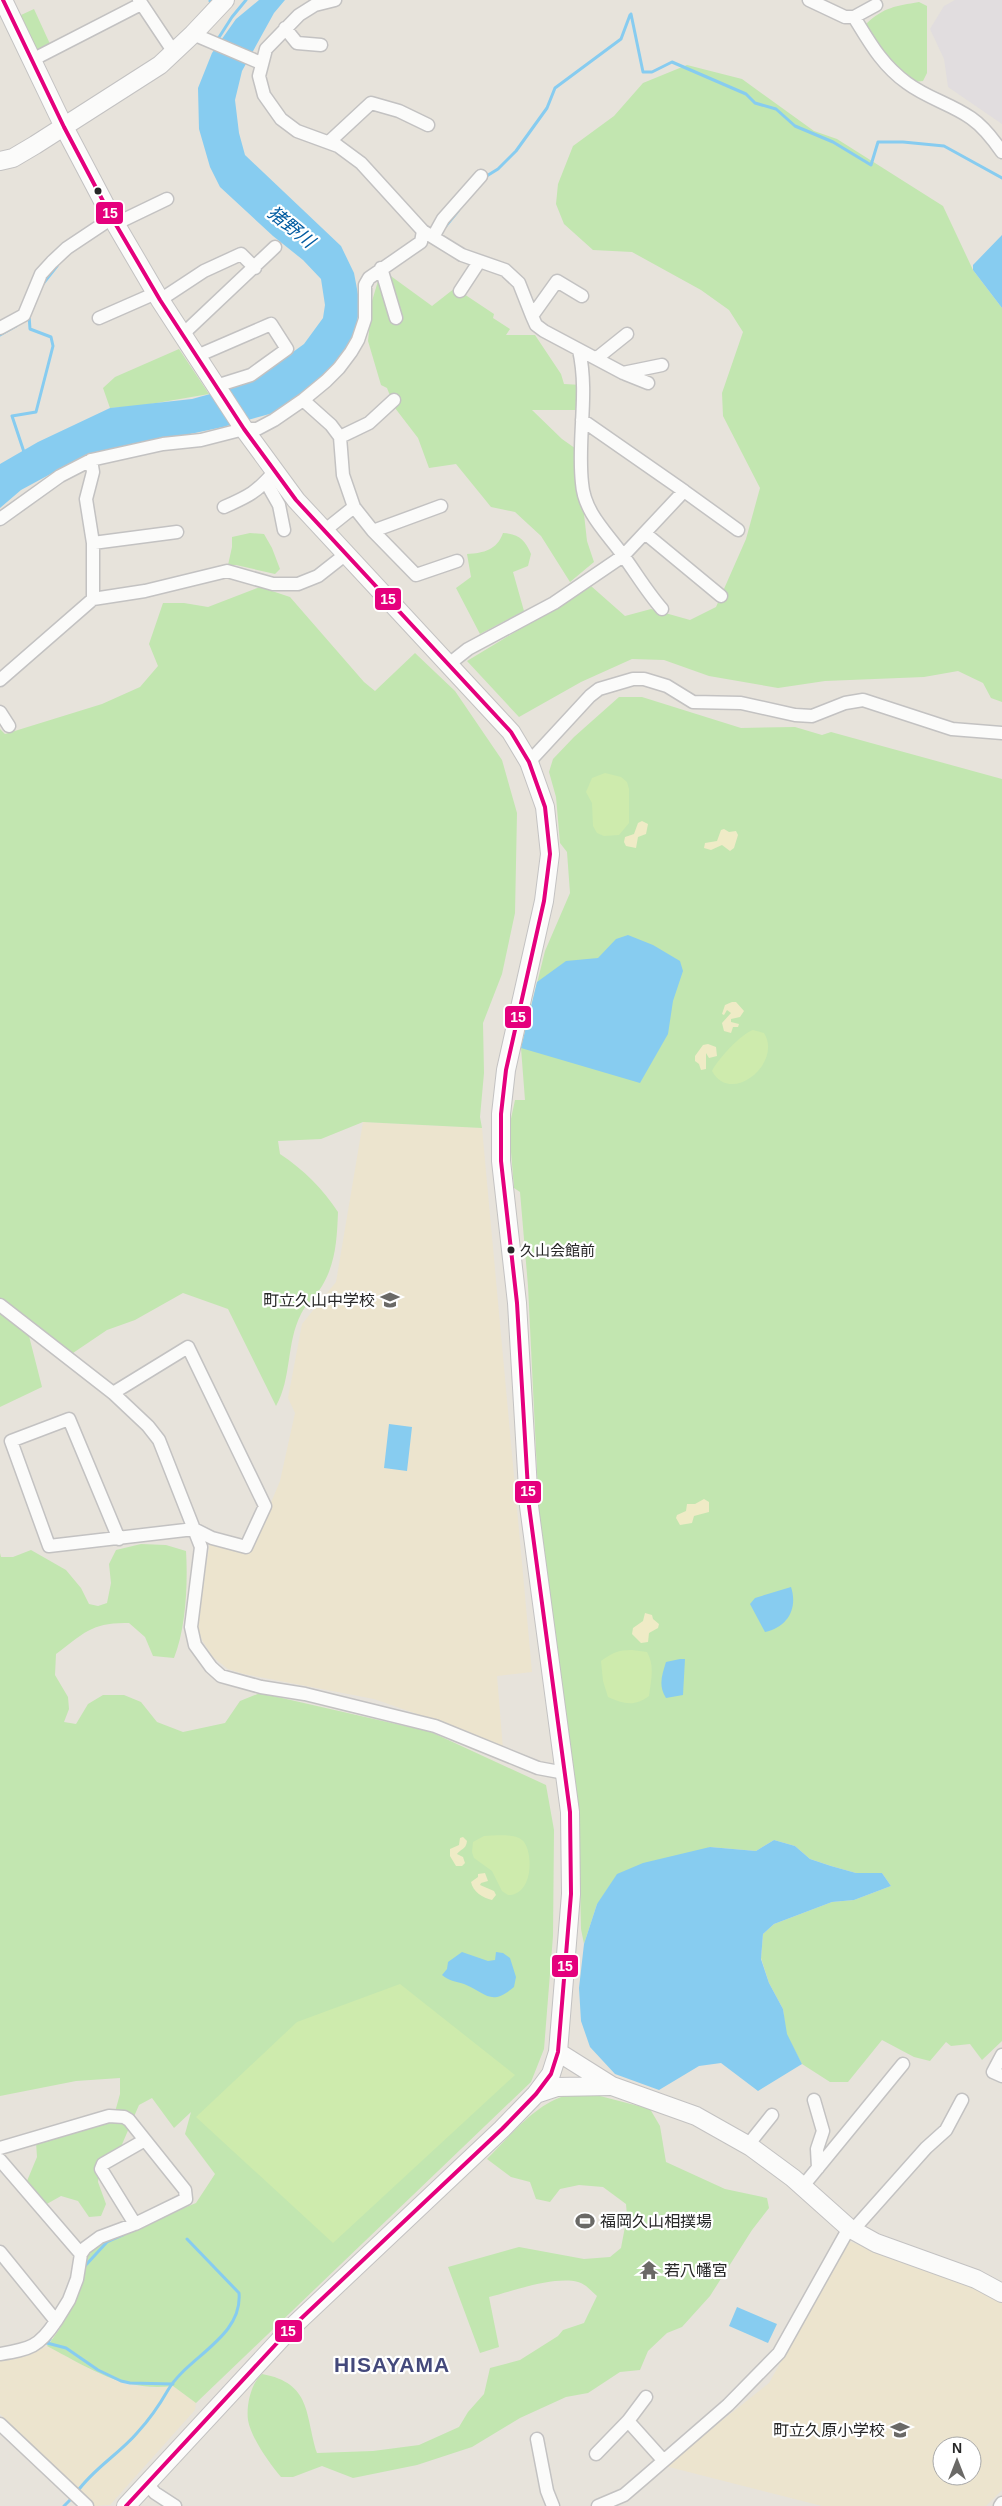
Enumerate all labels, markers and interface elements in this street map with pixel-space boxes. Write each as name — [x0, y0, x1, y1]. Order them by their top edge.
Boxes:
unlabelled marker — [93, 186, 103, 196]
line badge: 15 — [95, 201, 124, 225]
water label: 猪野川 — [264, 202, 320, 253]
text: 15 — [102, 205, 118, 221]
line badge: 15 — [374, 587, 402, 611]
text: 15 — [380, 591, 396, 607]
line badge: 15 — [504, 1005, 532, 1029]
text: 15 — [510, 1009, 526, 1025]
place label: 久山会館前 — [520, 1242, 595, 1259]
marker: 久山会館前 — [506, 1245, 516, 1255]
school or university icon: 町立久山中学校 — [379, 1289, 401, 1311]
place label: 町立久山中学校 — [263, 1292, 375, 1309]
line badge: 15 — [514, 1480, 542, 1504]
text: 15 — [520, 1483, 536, 1499]
line badge: 15 — [551, 1954, 579, 1978]
text: 15 — [557, 1958, 573, 1974]
sports icon: 福岡久山相撲場 — [574, 2210, 596, 2232]
place label: 福岡久山相撲場 — [600, 2213, 712, 2230]
temple icon: 若八幡宮 — [638, 2259, 660, 2281]
place label: 若八幡宮 — [664, 2262, 728, 2279]
line badge: 15 — [274, 2319, 303, 2343]
text: 15 — [280, 2323, 296, 2339]
district label: HISAYAMA — [334, 2353, 450, 2376]
school or university icon: 町立久原小学校 — [889, 2419, 911, 2441]
place label: 町立久原小学校 — [773, 2422, 885, 2439]
north arrow — [932, 2436, 982, 2486]
text: N — [952, 2440, 962, 2456]

